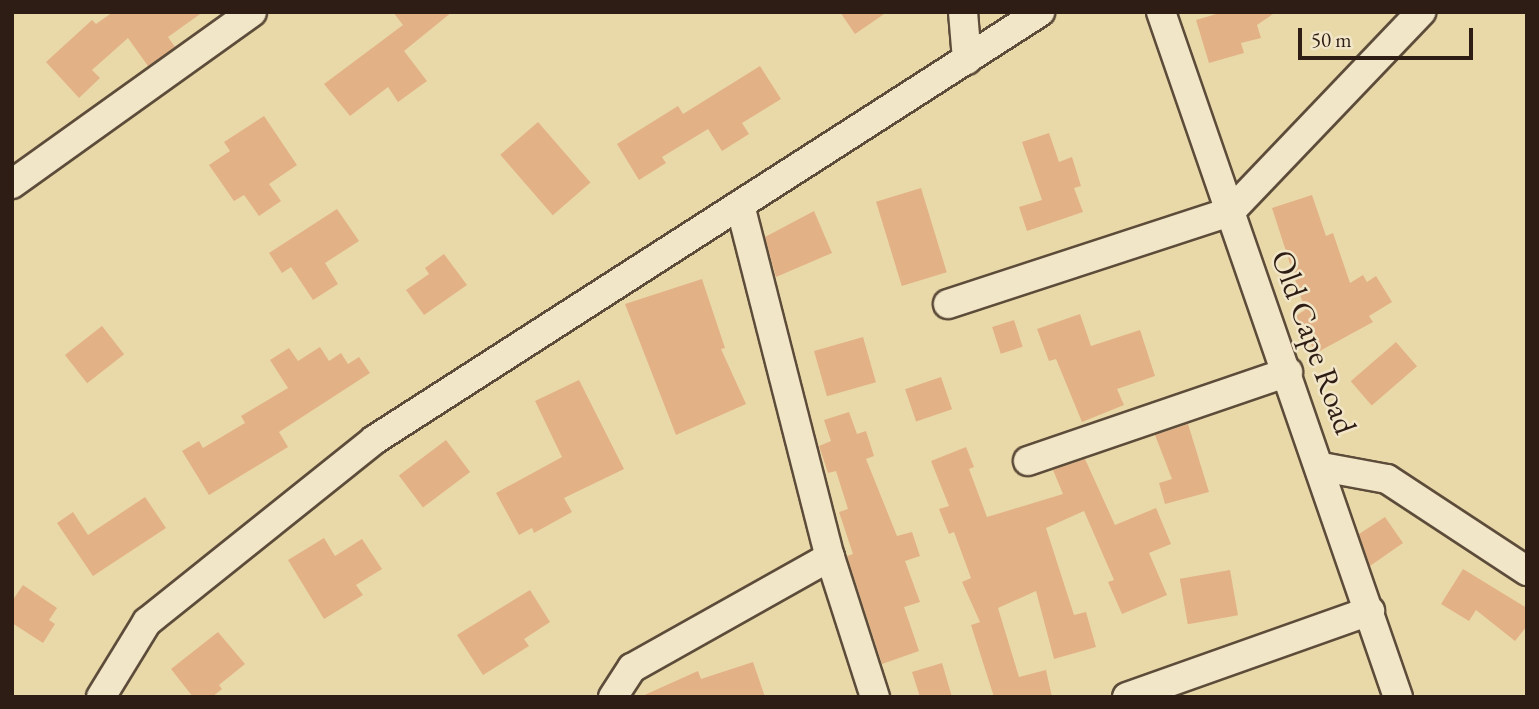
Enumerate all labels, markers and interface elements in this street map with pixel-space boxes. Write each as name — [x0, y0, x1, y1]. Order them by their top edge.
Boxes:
scale bar — [1301, 14, 1476, 58]
text: 50 m — [1311, 26, 1352, 53]
street label: Old Cape Road — [1263, 245, 1365, 439]

